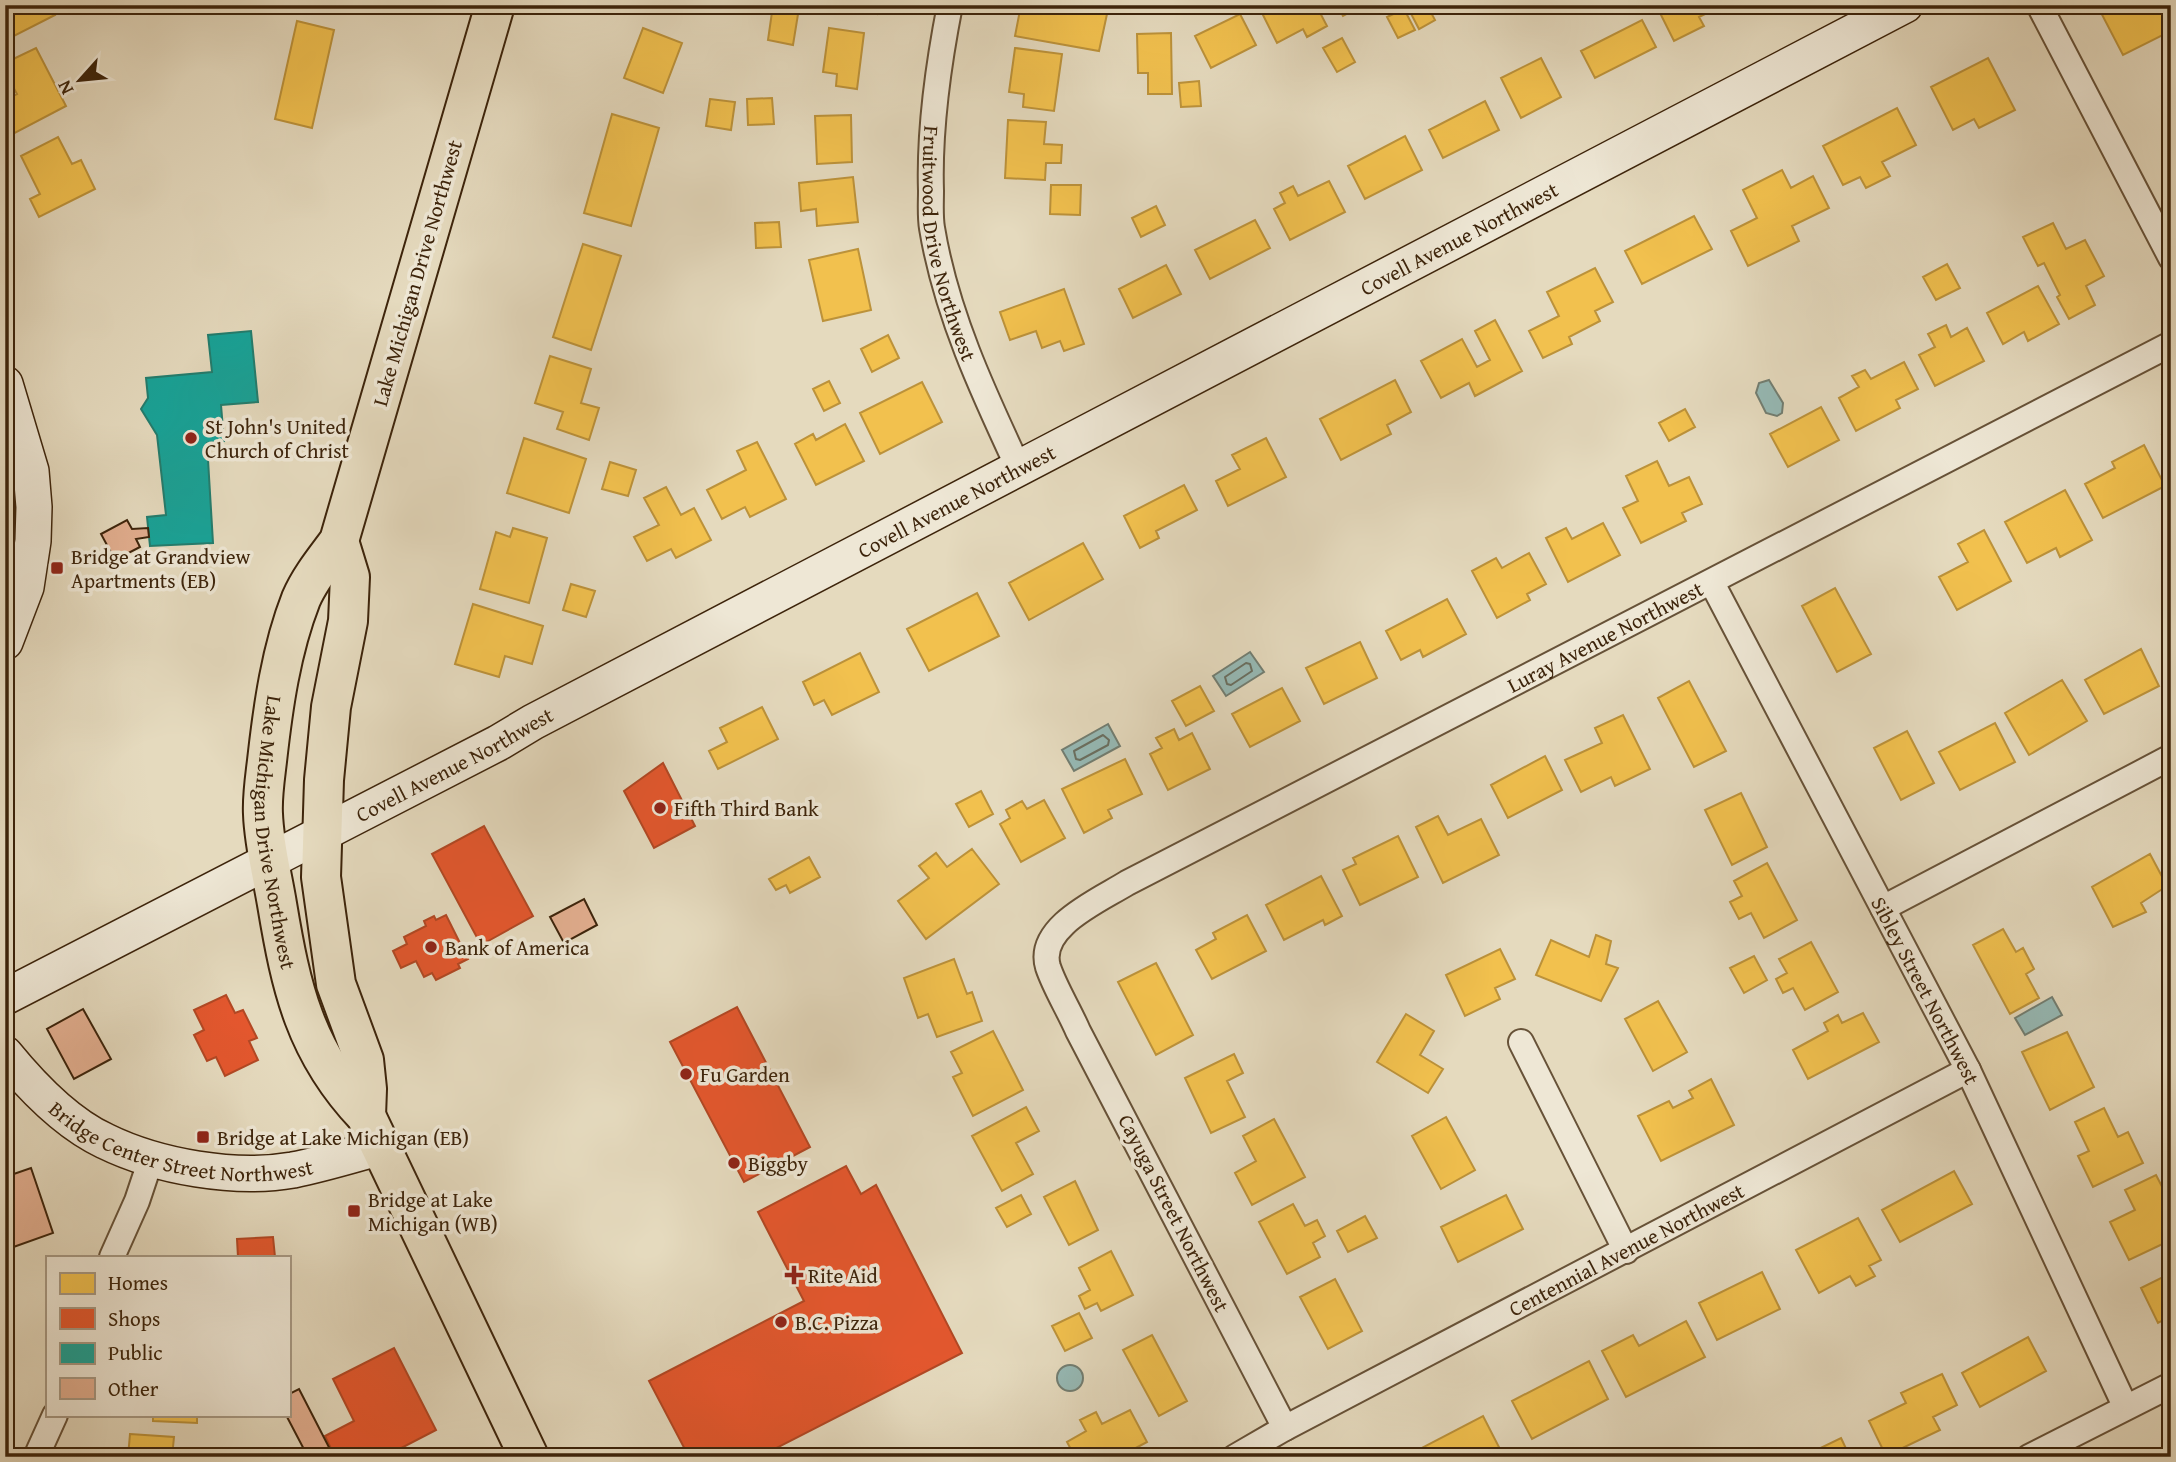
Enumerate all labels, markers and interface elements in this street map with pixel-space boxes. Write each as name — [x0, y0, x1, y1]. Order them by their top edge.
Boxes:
north arrow — [46, 46, 116, 116]
text: N — [49, 75, 80, 100]
street label: Fruitwood Drive Northwest — [915, 125, 985, 366]
street label: Lake Michigan Drive Northwest — [364, 136, 470, 410]
street label: Covell Avenue Northwest — [1354, 173, 1564, 303]
place label: St John's United Church of Christ — [205, 411, 349, 466]
marker: St John's United Church of Christ — [183, 430, 199, 446]
street label: Covell Avenue Northwest — [852, 436, 1061, 565]
place label: Bridge at Grandview Apartments (EB) — [71, 541, 251, 596]
marker: Bridge at Grandview Apartments (EB) — [49, 560, 65, 576]
street label: Luray Avenue Northwest — [1501, 573, 1709, 700]
street label: Lake Michigan Drive Northwest — [247, 694, 305, 973]
street label: Covell Avenue Northwest — [350, 699, 559, 829]
place label: Fifth Third Bank — [674, 793, 819, 824]
marker: Fifth Third Bank — [652, 800, 668, 816]
street label: Sibley Street Northwest — [1864, 891, 1988, 1090]
place label: Bank of America — [445, 932, 590, 963]
marker: Bank of America — [423, 939, 439, 955]
place label: Fu Garden — [700, 1059, 790, 1090]
marker: Fu Garden — [678, 1066, 694, 1082]
street label: Bridge Center Street Northwest — [42, 1093, 316, 1189]
street label: Cayuga Street Northwest — [1111, 1109, 1238, 1318]
place label: Bridge at Lake Michigan (EB) — [217, 1122, 469, 1153]
marker: Bridge at Lake Michigan (EB) — [195, 1129, 211, 1145]
place label: Biggby — [748, 1148, 809, 1179]
marker: Biggby — [726, 1155, 742, 1171]
street label: Centennial Avenue Northwest — [1503, 1174, 1750, 1324]
place label: Bridge at Lake Michigan (WB) — [368, 1184, 498, 1239]
marker: Bridge at Lake Michigan (WB) — [346, 1203, 362, 1219]
legend — [46, 1256, 290, 1416]
place label: Rite Aid — [808, 1260, 879, 1291]
text: Homes — [108, 1267, 168, 1298]
marker: Rite Aid — [786, 1267, 802, 1283]
text: Shops — [108, 1303, 160, 1334]
place label: B.C. Pizza — [795, 1307, 879, 1338]
marker: B.C. Pizza — [773, 1314, 789, 1330]
text: Public — [108, 1337, 163, 1368]
text: Other — [108, 1373, 159, 1404]

